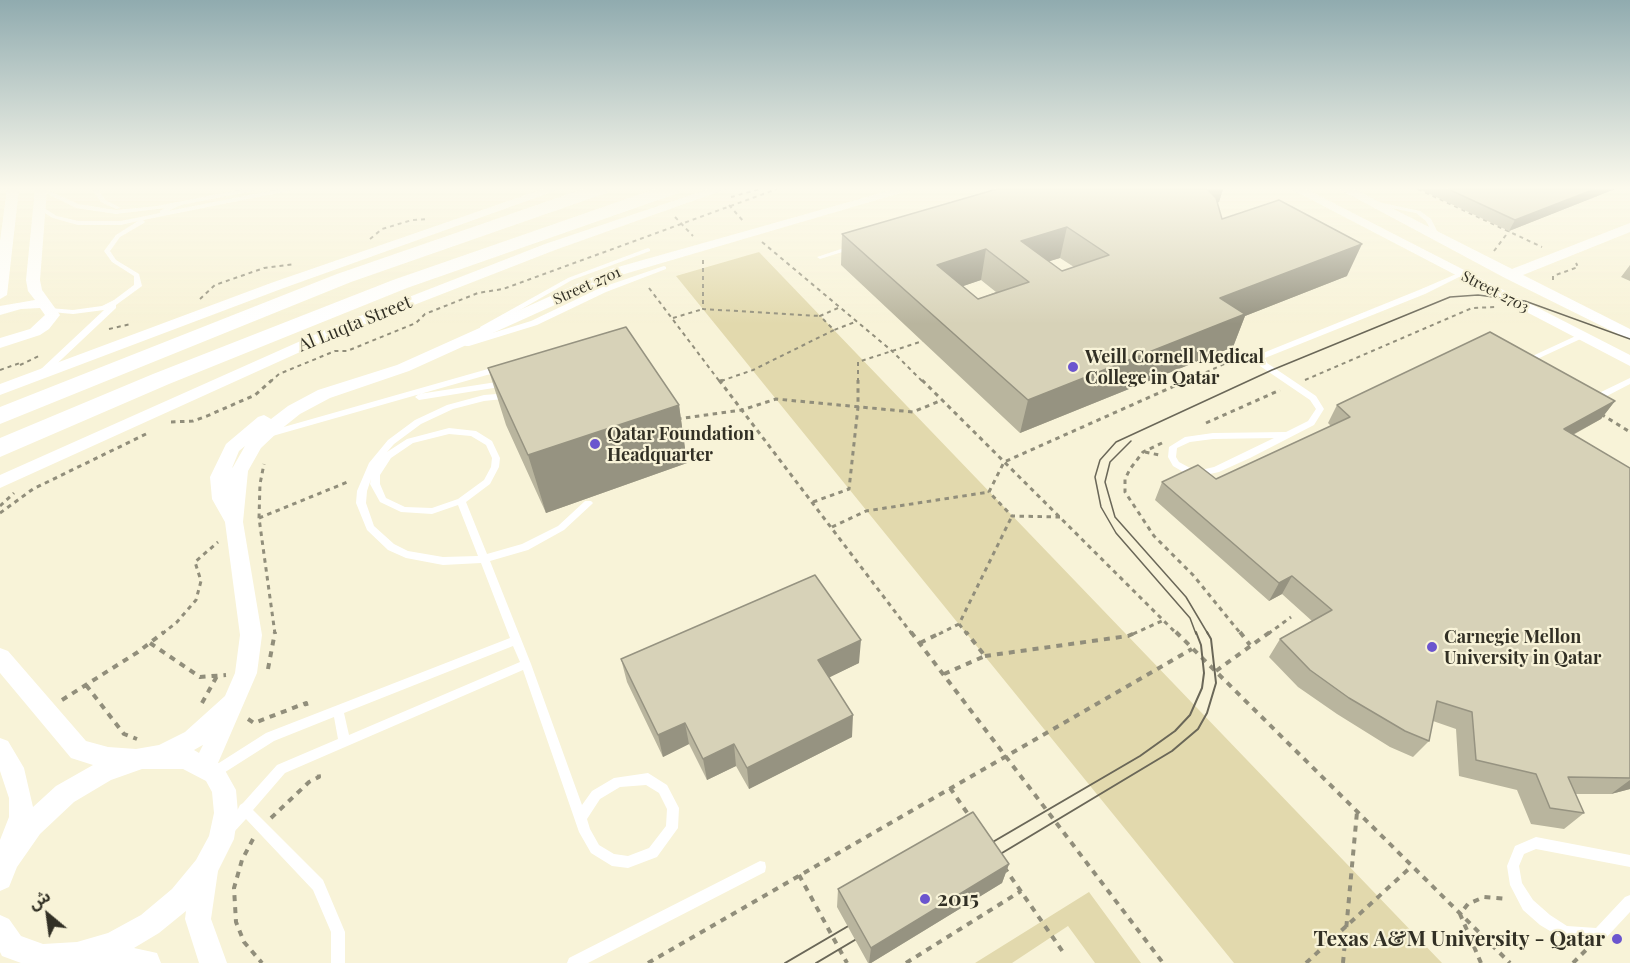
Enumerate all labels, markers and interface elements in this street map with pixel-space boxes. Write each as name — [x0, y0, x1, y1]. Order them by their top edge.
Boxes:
street label: Street 2701 — [551, 263, 623, 309]
street label: Street 2703 — [1458, 267, 1532, 317]
street label: Al Luqta Street — [295, 291, 415, 357]
place label: Weill Cornell Medical College in Qatar — [1085, 346, 1264, 388]
marker: Weill Cornell Medical College in Qatar — [1066, 360, 1080, 374]
place label: Qatar Foundation Headquarter — [607, 423, 754, 466]
marker: Qatar Foundation Headquarter — [588, 437, 602, 451]
place label: Carnegie Mellon University in Qatar — [1444, 626, 1601, 668]
marker: Carnegie Mellon University in Qatar — [1425, 640, 1439, 654]
text: ش — [24, 884, 54, 913]
north arrow — [18, 885, 78, 945]
place label: 2015 — [937, 886, 979, 912]
marker: 2015 — [918, 892, 932, 906]
place label: Texas A&M University - Qatar — [1313, 926, 1605, 952]
marker: Texas A&M University - Qatar — [1610, 932, 1624, 946]

